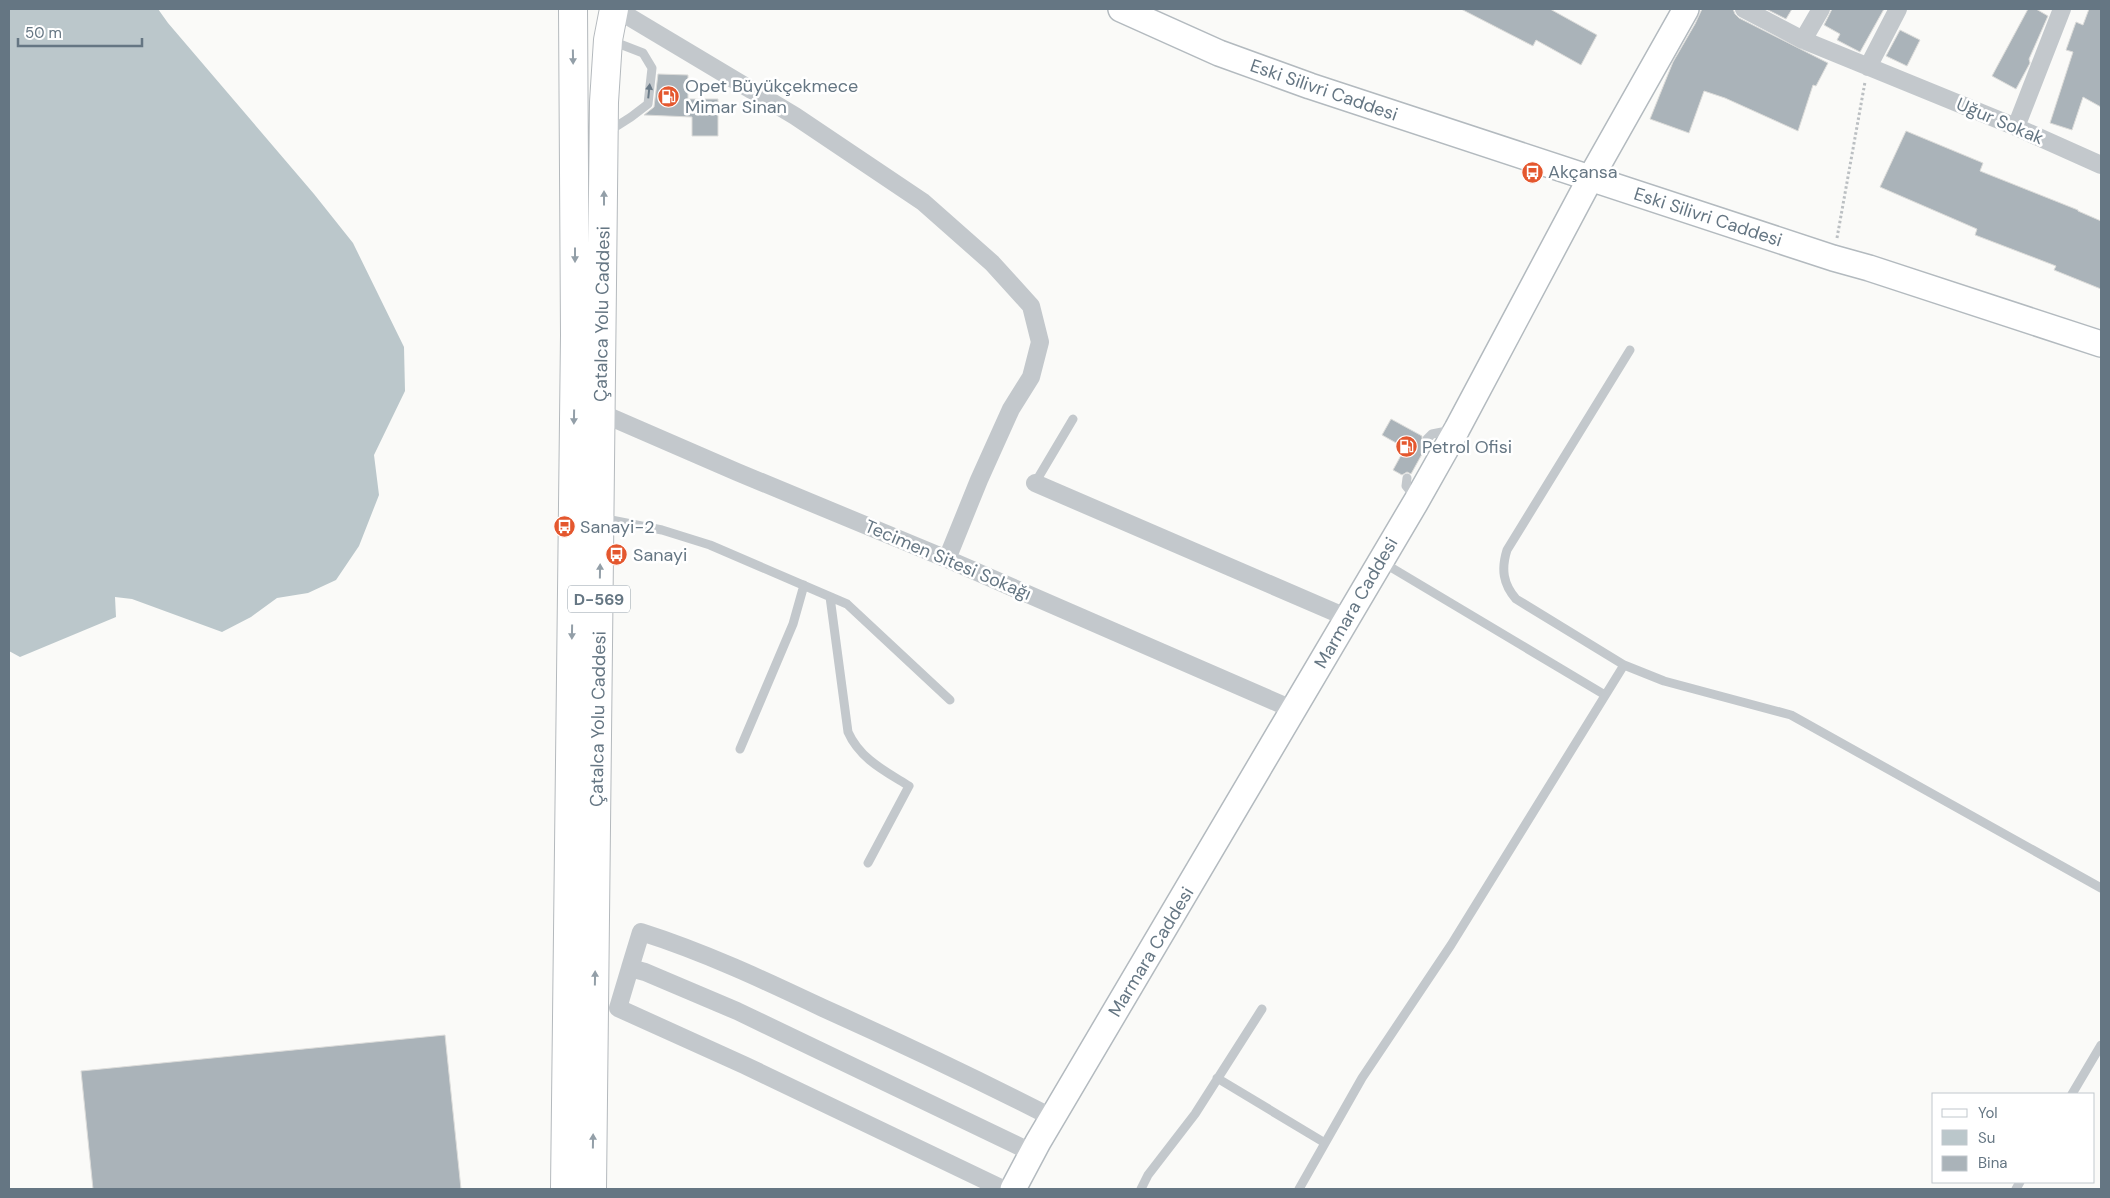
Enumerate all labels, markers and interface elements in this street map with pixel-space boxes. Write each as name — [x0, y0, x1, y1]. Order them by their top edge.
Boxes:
scale bar — [18, 15, 141, 47]
text: 50 m — [25, 23, 62, 43]
one-way arrow — [569, 50, 577, 66]
street label: Eski Silivri Caddesi — [1247, 53, 1401, 127]
place label: Opet Büyükçekmece Mimar Sinan — [685, 74, 858, 119]
one-way arrow — [646, 83, 654, 99]
fuel station icon: Opet Büyükçekmece Mimar Sinan — [657, 84, 681, 108]
street label: Uğur Sokak — [1953, 92, 2047, 150]
bus stop icon: Akçansa — [1520, 160, 1544, 184]
place label: Akçansa — [1548, 160, 1618, 184]
street label: Eski Silivri Caddesi — [1631, 182, 1785, 252]
one-way arrow — [600, 190, 608, 206]
street label: Çatalca Yolu Caddesi — [588, 226, 616, 402]
one-way arrow — [571, 247, 579, 263]
one-way arrow — [570, 410, 578, 426]
fuel station icon: Petrol Ofisi — [1394, 435, 1418, 459]
place label: Petrol Ofisi — [1422, 435, 1512, 459]
street label: Tecimen Sitesi Sokağı — [861, 514, 1035, 606]
bus stop icon: Sanayi-2 — [552, 515, 576, 539]
place label: Sanayi-2 — [580, 515, 655, 539]
street label: Marmara Caddesi — [1309, 533, 1403, 673]
bus stop icon: Sanayi — [605, 543, 629, 567]
place label: Sanayi — [633, 543, 687, 567]
one-way arrow — [596, 562, 604, 578]
road number: D-569 — [568, 586, 630, 612]
one-way arrow — [567, 625, 575, 641]
street label: Çatalca Yolu Caddesi — [584, 631, 612, 807]
street label: Marmara Caddesi — [1103, 883, 1199, 1021]
one-way arrow — [591, 970, 599, 986]
legend — [1932, 1093, 2095, 1183]
text: Yol — [1978, 1103, 1998, 1123]
text: Su — [1978, 1128, 1995, 1148]
one-way arrow — [589, 1132, 597, 1148]
text: Bina — [1978, 1153, 2007, 1173]

